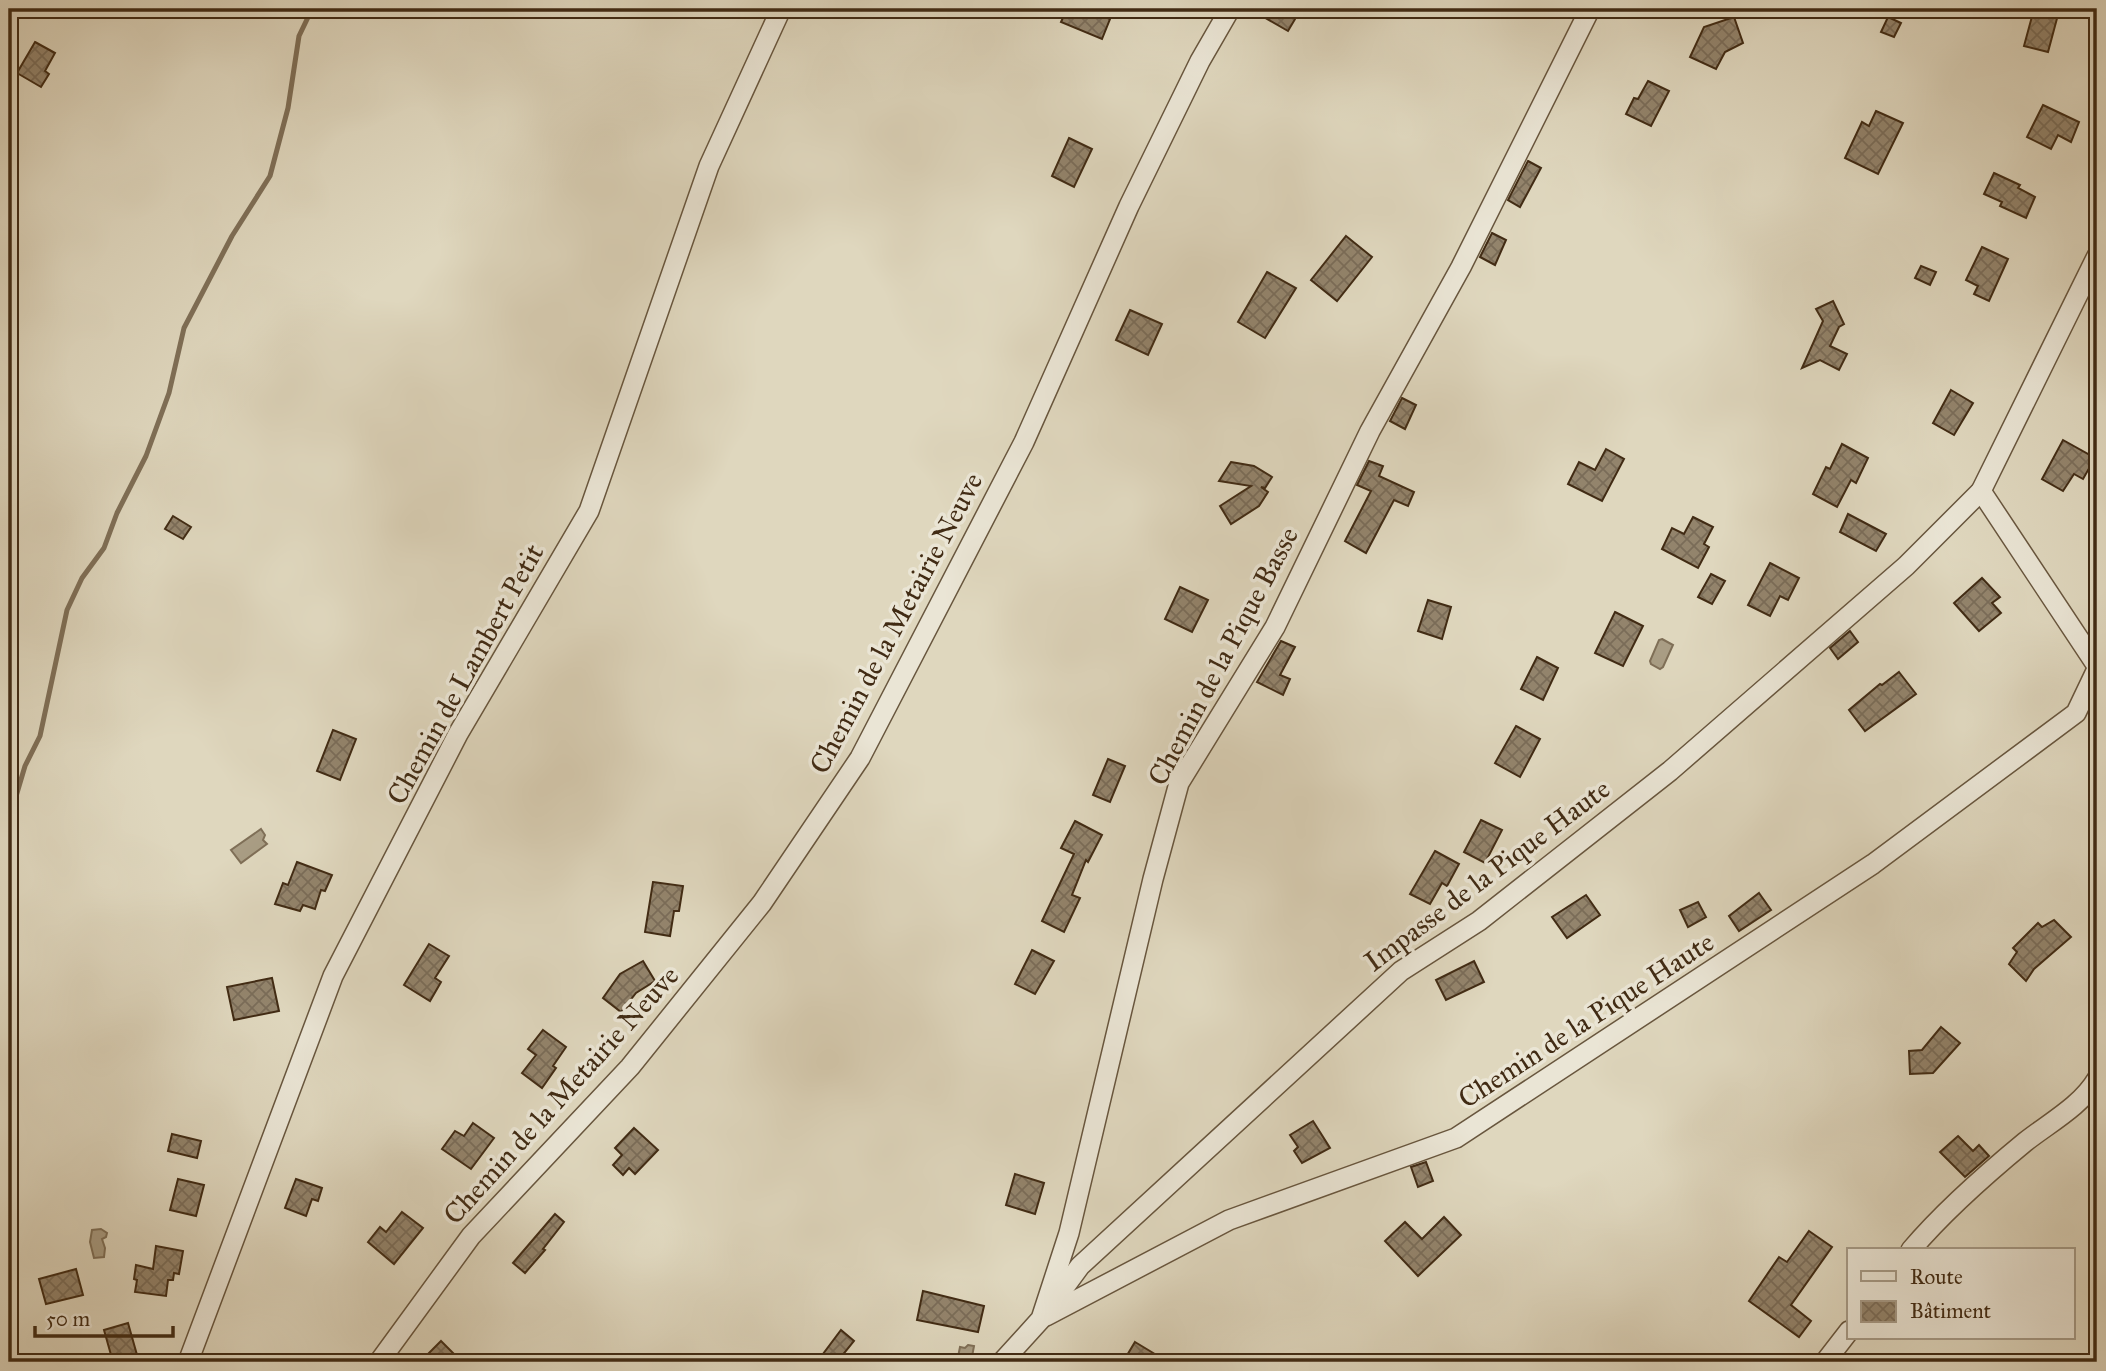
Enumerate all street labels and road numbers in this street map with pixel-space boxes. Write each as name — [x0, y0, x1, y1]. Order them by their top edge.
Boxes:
street label: Chemin de la Metairie Neuve — [802, 467, 990, 779]
street label: Chemin de la Pique Basse — [1140, 521, 1306, 791]
street label: Chemin de Lambert Petit — [379, 538, 551, 810]
street label: Impasse de la Pique Haute — [1357, 771, 1617, 979]
street label: Chemin de la Pique Haute — [1452, 924, 1720, 1116]
street label: Chemin de la Metairie Neuve — [436, 959, 686, 1231]

